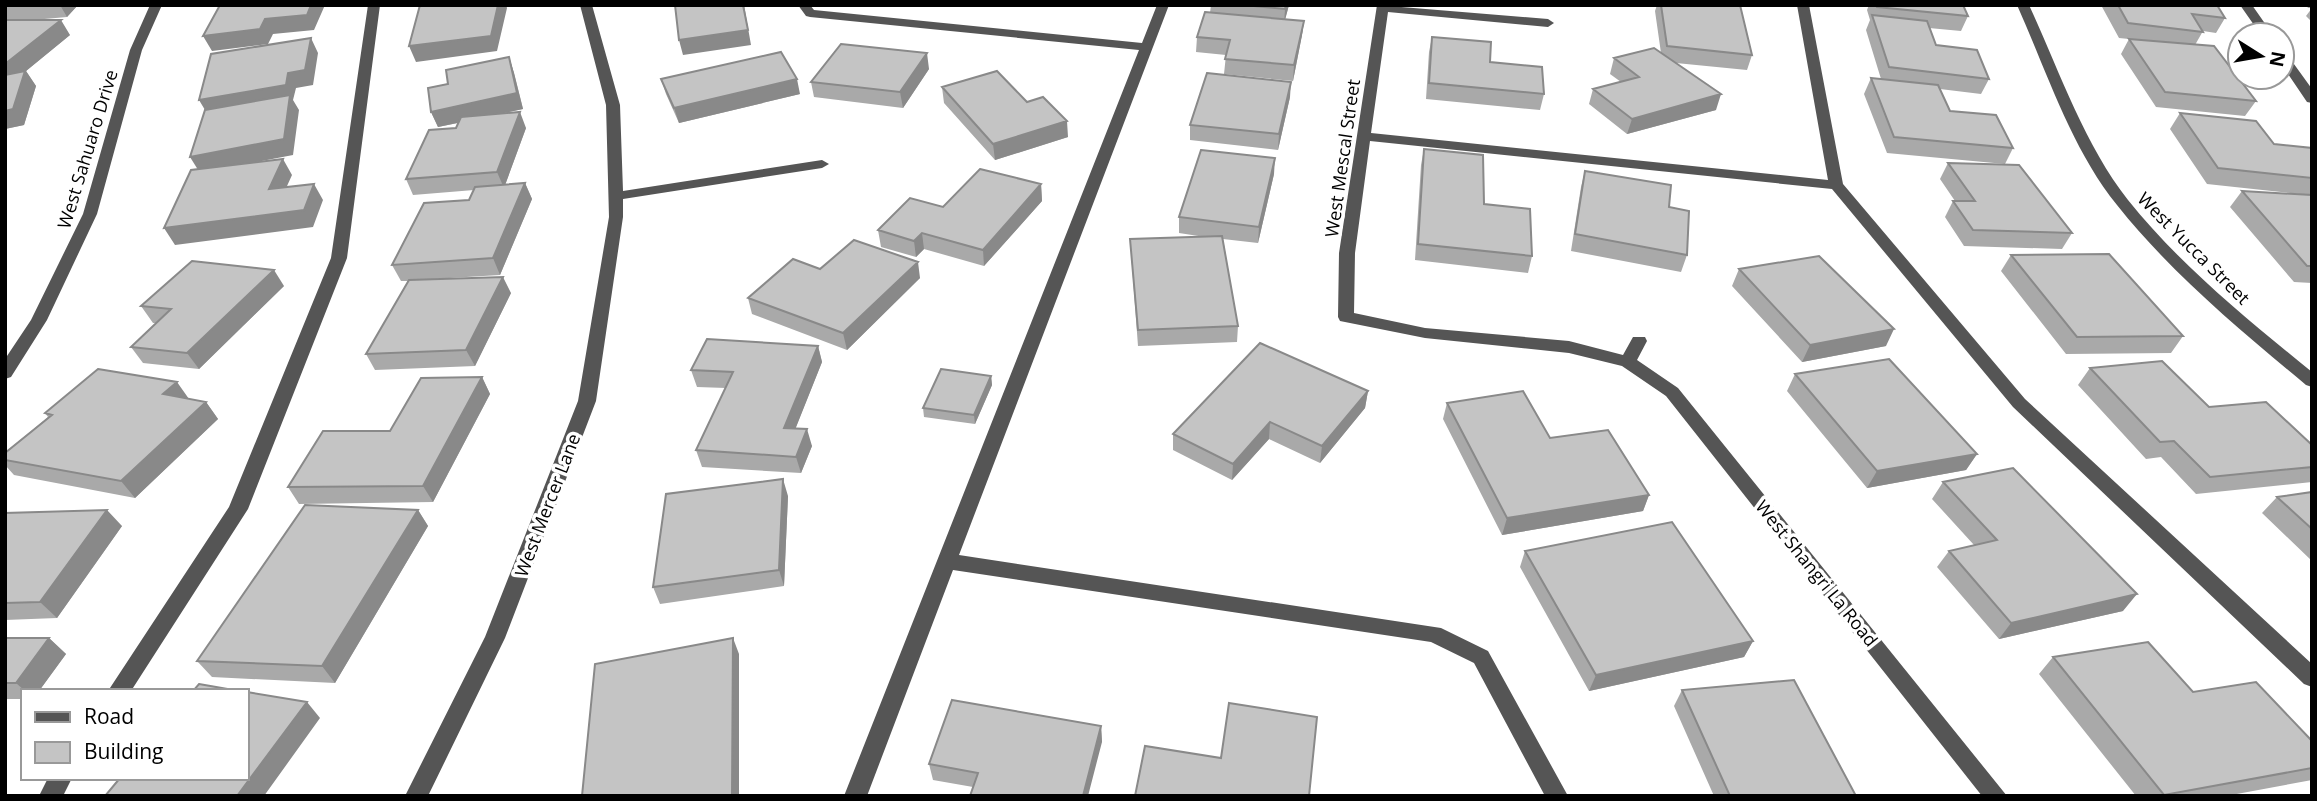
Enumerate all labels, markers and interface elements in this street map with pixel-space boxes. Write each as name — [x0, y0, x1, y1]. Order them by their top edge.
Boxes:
north arrow — [2226, 21, 2296, 91]
text: N — [2263, 49, 2292, 69]
street label: West Sahuaro Drive — [51, 66, 123, 232]
street label: West Mescal Street — [1319, 77, 1365, 239]
street label: West Yucca Street — [2133, 187, 2255, 309]
street label: West Mercer Lane — [509, 430, 585, 580]
street label: West Shangri La Road — [1750, 495, 1884, 651]
legend — [21, 689, 248, 780]
text: Road — [84, 702, 134, 730]
text: Building — [84, 737, 163, 765]

